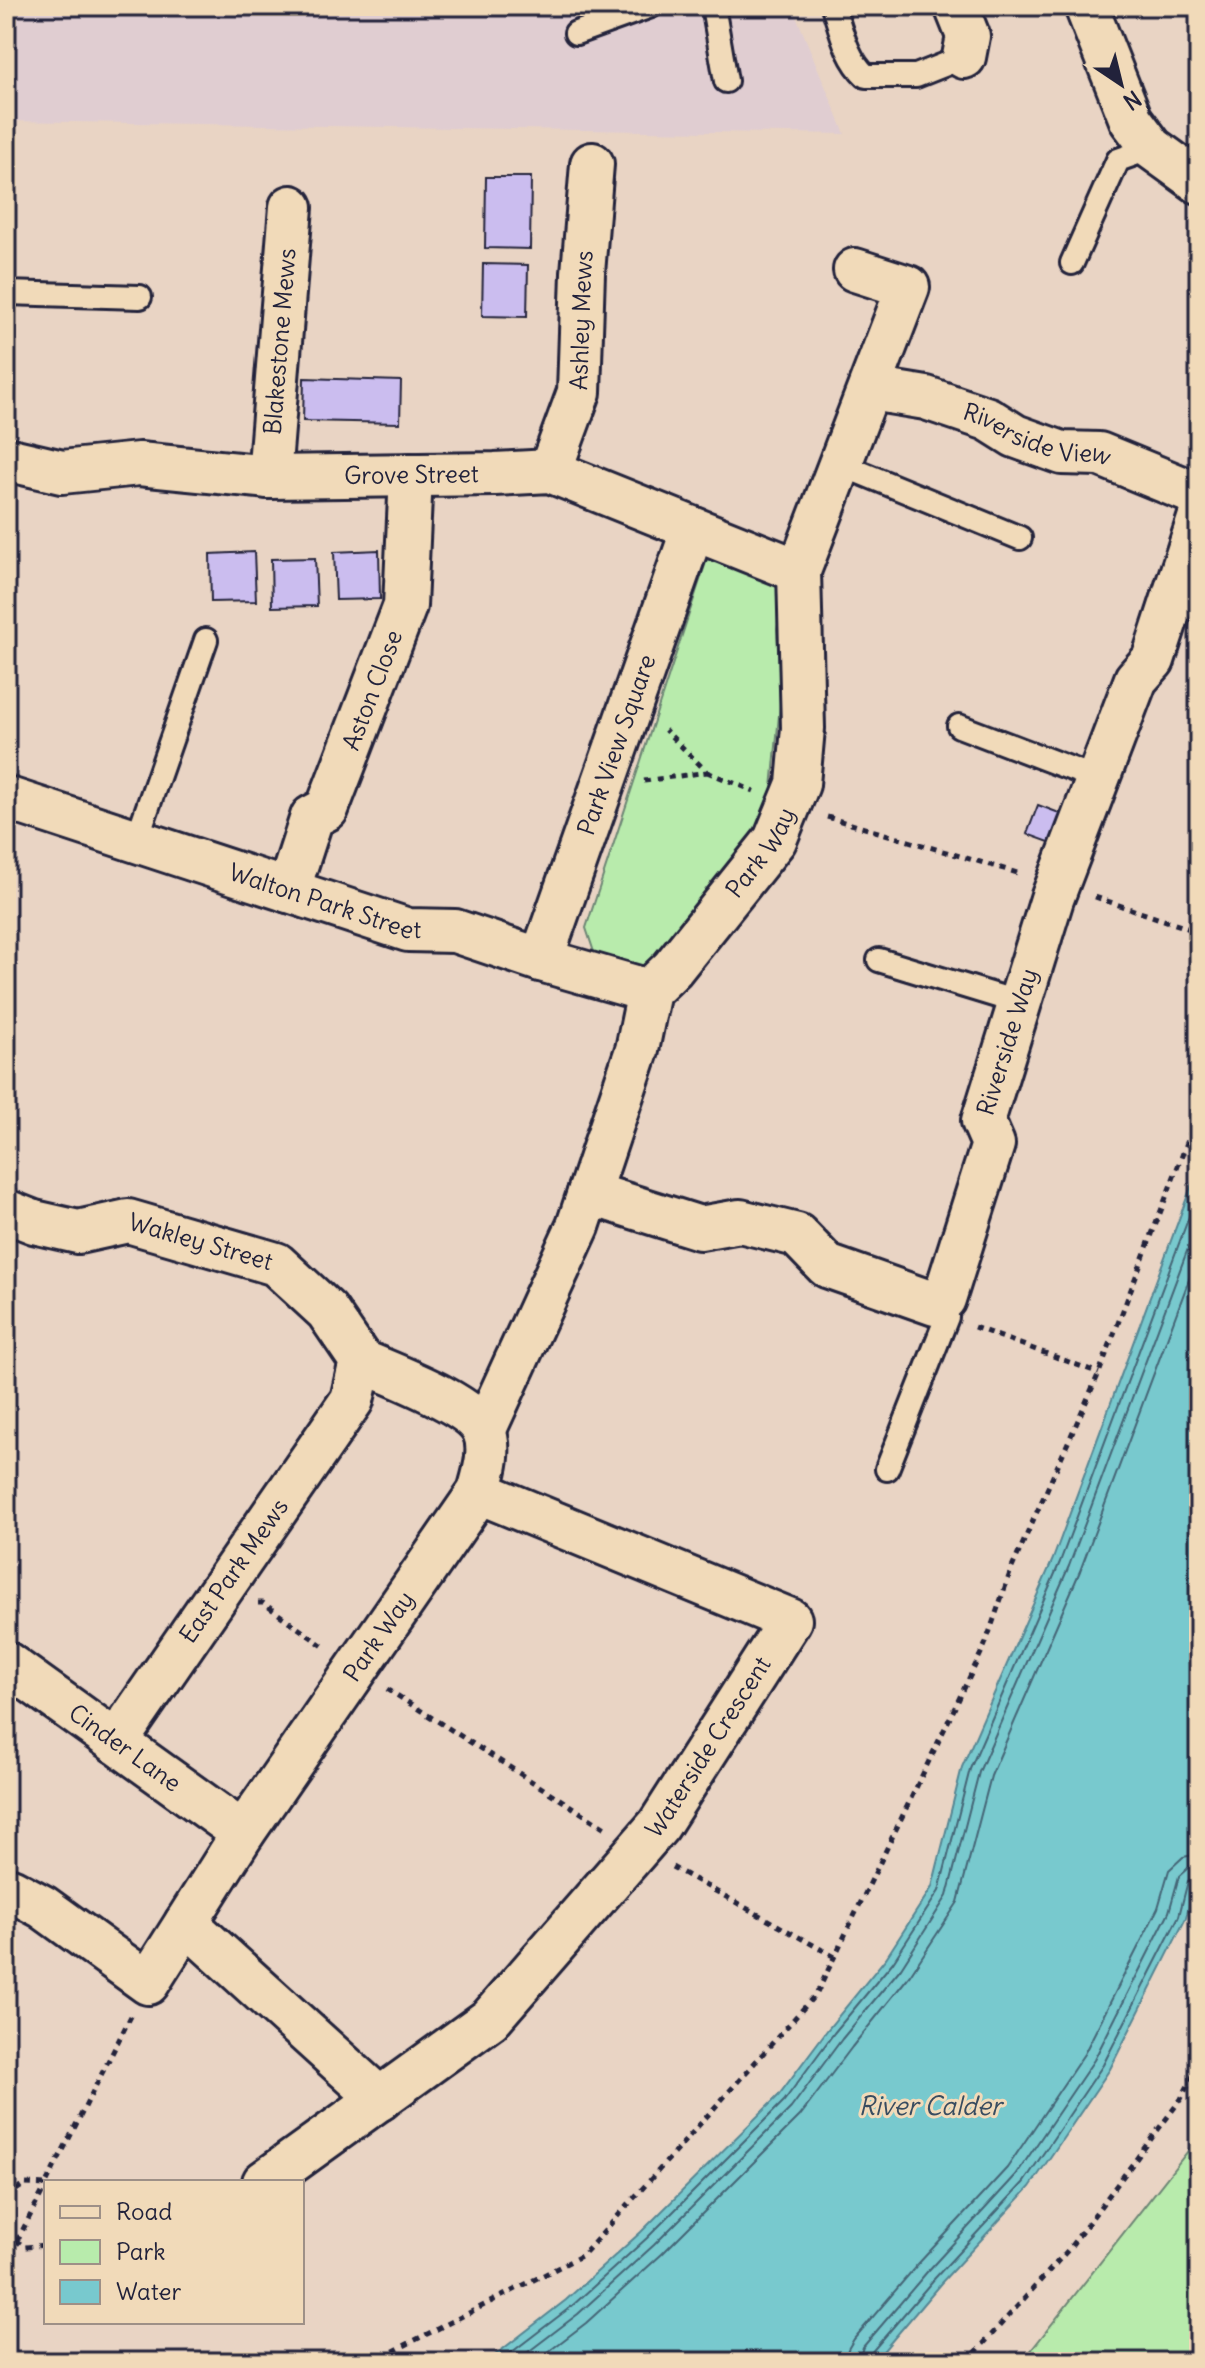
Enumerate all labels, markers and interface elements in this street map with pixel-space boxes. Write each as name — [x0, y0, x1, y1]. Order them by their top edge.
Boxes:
north arrow — [1081, 44, 1161, 124]
text: N — [1118, 85, 1147, 116]
street label: Blakestone Mews — [257, 247, 302, 436]
street label: Ashley Mews — [563, 249, 599, 391]
street label: Riverside View — [960, 396, 1116, 472]
street label: Grove Street — [344, 458, 479, 490]
street label: Aston Close — [335, 626, 408, 754]
street label: Park View Square — [570, 650, 662, 839]
street label: Park Way — [719, 803, 801, 903]
street label: Walton Park Street — [225, 856, 422, 945]
street label: Riverside Way — [970, 965, 1044, 1119]
street label: Wakley Street — [125, 1206, 276, 1276]
street label: East Park Mews — [172, 1492, 294, 1648]
street label: Park Way — [336, 1585, 420, 1687]
street label: Waterside Crescent — [639, 1651, 777, 1844]
street label: Cinder Lane — [63, 1697, 187, 1798]
water label: River Calder — [858, 2089, 1005, 2122]
legend — [44, 2180, 304, 2324]
text: Road — [116, 2196, 172, 2226]
text: Park — [116, 2236, 166, 2266]
text: Water — [116, 2276, 181, 2306]

